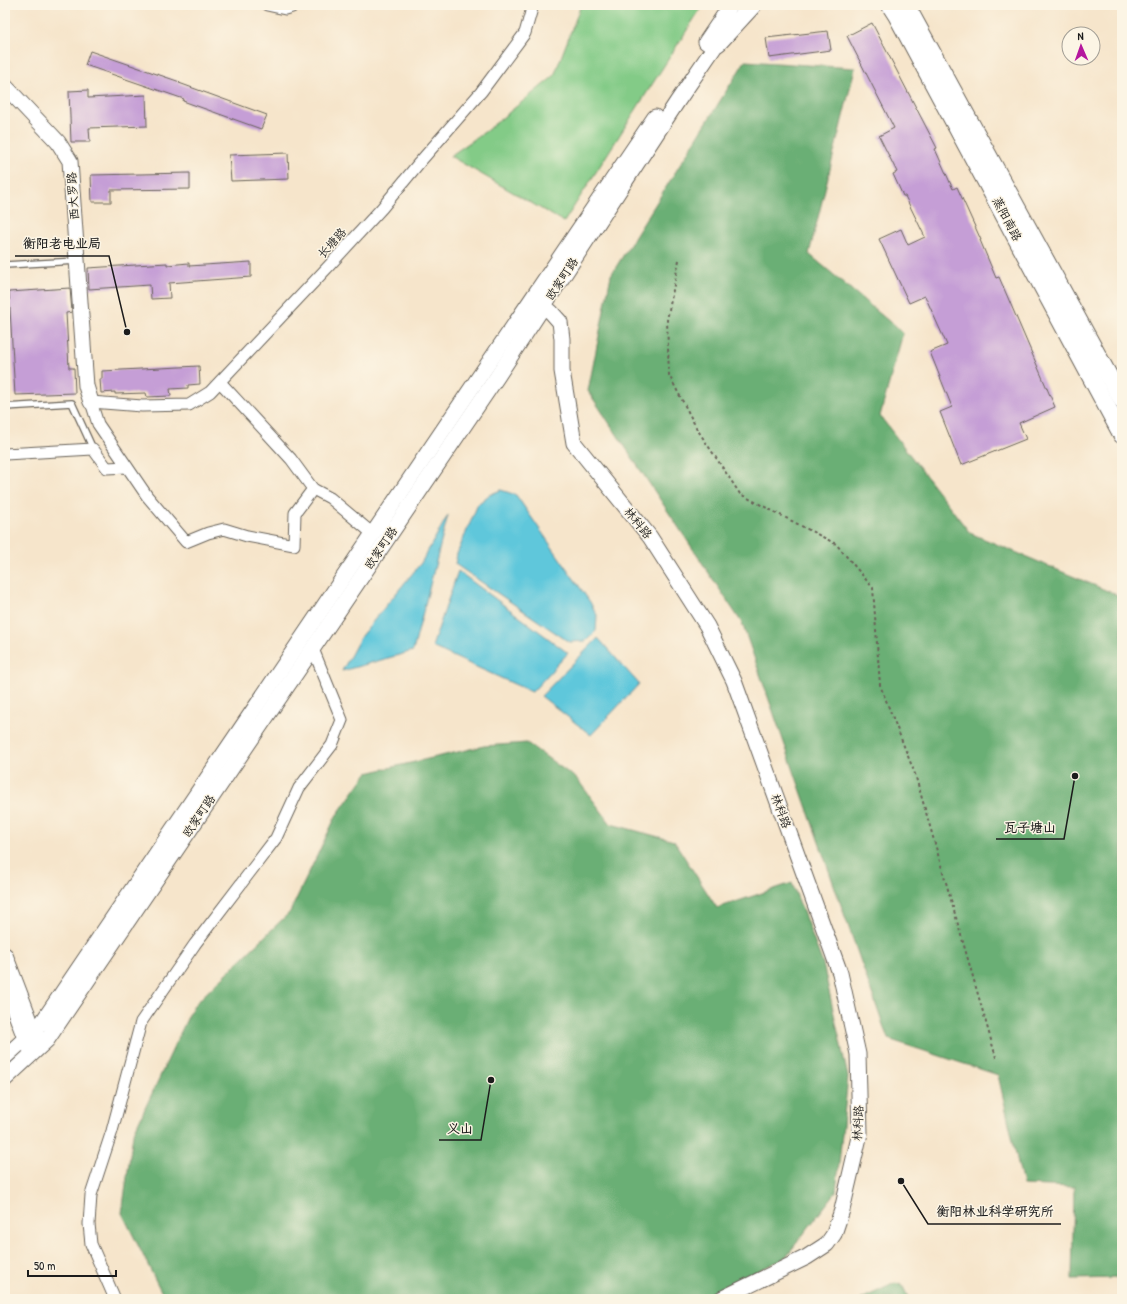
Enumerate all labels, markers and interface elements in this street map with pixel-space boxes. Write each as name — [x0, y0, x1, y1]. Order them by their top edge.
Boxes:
north arrow — [1061, 26, 1101, 66]
text: N — [1077, 29, 1084, 43]
street label: 西大罗路 — [62, 171, 83, 221]
street label: 蒸阳南路 — [989, 194, 1026, 244]
street label: 长塘路 — [313, 224, 350, 262]
callout: 衡阳老电业局 — [15, 231, 109, 256]
text: 衡阳老电业局 — [23, 234, 101, 252]
street label: 欧家町路 — [541, 254, 582, 303]
street label: 林科路 — [620, 503, 656, 542]
street label: 欧家町路 — [360, 523, 401, 572]
street label: 欧家町路 — [178, 791, 219, 840]
street label: 林科路 — [767, 791, 796, 831]
callout: 瓦子塘山 — [996, 814, 1064, 839]
text: 瓦子塘山 — [1004, 818, 1056, 836]
street label: 林科路 — [848, 1105, 867, 1141]
callout: 义山 — [439, 1115, 481, 1140]
text: 义山 — [447, 1119, 473, 1137]
callout: 衡阳林业科学研究所 — [928, 1199, 1061, 1224]
text: 衡阳林业科学研究所 — [936, 1202, 1054, 1220]
scale bar — [28, 1252, 116, 1278]
text: 50 m — [34, 1257, 55, 1274]

